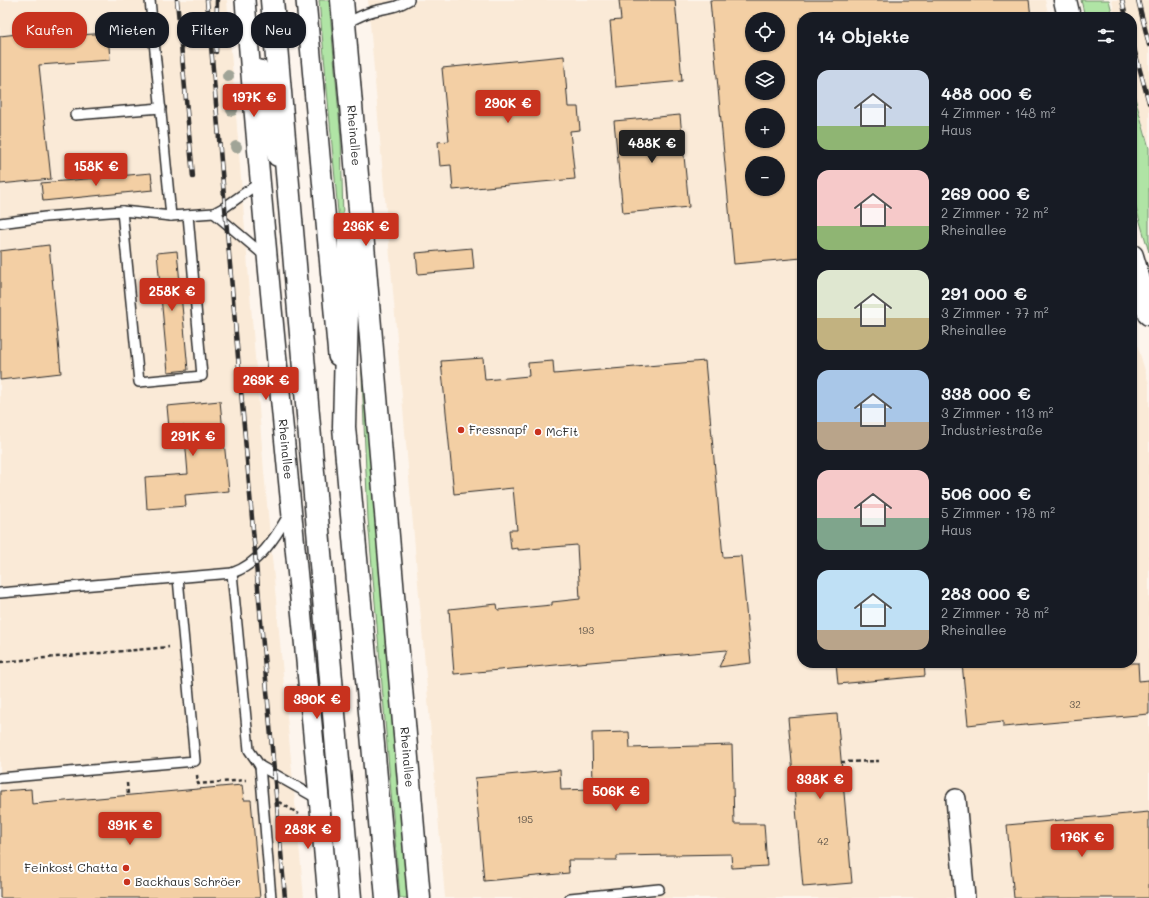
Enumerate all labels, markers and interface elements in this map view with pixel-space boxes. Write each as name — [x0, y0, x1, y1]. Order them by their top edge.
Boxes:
chip: Kaufen — [12, 12, 87, 48]
chip: Mieten — [95, 12, 169, 48]
chip: Filter — [177, 12, 243, 48]
chip: Neu — [251, 12, 306, 48]
map controls — [745, 12, 785, 196]
button: locate — [745, 12, 785, 52]
text: 14 Objekte — [817, 25, 909, 47]
icon: filters — [1095, 25, 1117, 47]
button: layers — [745, 60, 785, 100]
text: 488 000 € — [941, 82, 1032, 104]
pin: 197K € — [221, 84, 287, 118]
icon: home — [849, 86, 897, 134]
text: 197K € — [232, 88, 276, 105]
pin: 290K € — [475, 90, 541, 124]
text: 290K € — [484, 94, 532, 111]
text: 4 Zimmer · 148 m² — [941, 104, 1056, 121]
street label: Rheinallee — [344, 105, 365, 166]
button: + — [745, 108, 785, 148]
text: Haus — [941, 121, 972, 138]
pin: 488K € — [619, 130, 685, 164]
text: 488K € — [628, 134, 676, 151]
pin: 158K € — [63, 153, 129, 187]
button: − — [745, 156, 785, 196]
text: 158K € — [73, 157, 119, 174]
text: 269 000 € — [941, 182, 1030, 204]
icon: home — [849, 186, 897, 234]
text: 2 Zimmer · 72 m² — [941, 204, 1048, 221]
pin: 236K € — [333, 213, 399, 247]
text: 236K € — [343, 217, 389, 234]
text: Rheinallee — [941, 221, 1007, 238]
pin: 258K € — [139, 278, 205, 312]
text: 258K € — [149, 282, 195, 299]
text: 291 000 € — [941, 282, 1027, 304]
icon: home — [849, 286, 897, 334]
text: 3 Zimmer · 77 m² — [941, 304, 1049, 321]
text: Rheinallee — [941, 321, 1007, 338]
pin: 269K € — [233, 367, 299, 401]
text: 269K € — [243, 371, 289, 388]
text: 338 000 € — [941, 382, 1031, 404]
icon: home — [849, 386, 897, 434]
text: 3 Zimmer · 113 m² — [941, 404, 1053, 421]
street label: Rheinallee — [275, 418, 297, 480]
place label: Fressnapf — [469, 421, 527, 437]
text: Industriestraße — [941, 421, 1043, 438]
pin: 291K € — [160, 423, 226, 457]
place label: McFit — [546, 423, 578, 439]
marker: Fressnapf — [456, 425, 466, 435]
text: 291K € — [171, 427, 215, 444]
marker: McFit — [533, 427, 543, 437]
text: 506 000 € — [941, 482, 1031, 504]
icon: home — [849, 486, 897, 534]
text: 5 Zimmer · 178 m² — [941, 504, 1055, 521]
text: Haus — [941, 521, 972, 538]
text: 283 000 € — [941, 582, 1030, 604]
icon: home — [849, 586, 897, 634]
text: 2 Zimmer · 78 m² — [941, 604, 1049, 621]
text: Rheinallee — [941, 621, 1007, 638]
house number: 193 — [578, 623, 594, 637]
pin: 390K € — [284, 686, 350, 720]
text: 390K € — [293, 690, 341, 707]
house number: 32 — [1069, 697, 1081, 711]
street label: Rheinallee — [397, 726, 418, 788]
pin: 338K € — [787, 766, 853, 800]
text: 338K € — [796, 770, 844, 787]
pin: 506K € — [583, 778, 649, 812]
text: 506K € — [592, 782, 640, 799]
pin: 391K € — [97, 812, 163, 846]
house number: 195 — [517, 812, 533, 826]
text: 391K € — [107, 816, 153, 833]
pin: 283K € — [275, 816, 341, 850]
text: 283K € — [285, 820, 331, 837]
pin: 176K € — [1049, 824, 1115, 858]
text: 176K € — [1060, 828, 1104, 845]
house number: 42 — [817, 834, 829, 848]
place label: Feinkost Chatta — [24, 859, 118, 875]
marker: Feinkost Chatta — [121, 863, 131, 873]
place label: Backhaus Schröer — [135, 873, 241, 889]
marker: Backhaus Schröer — [122, 877, 132, 887]

